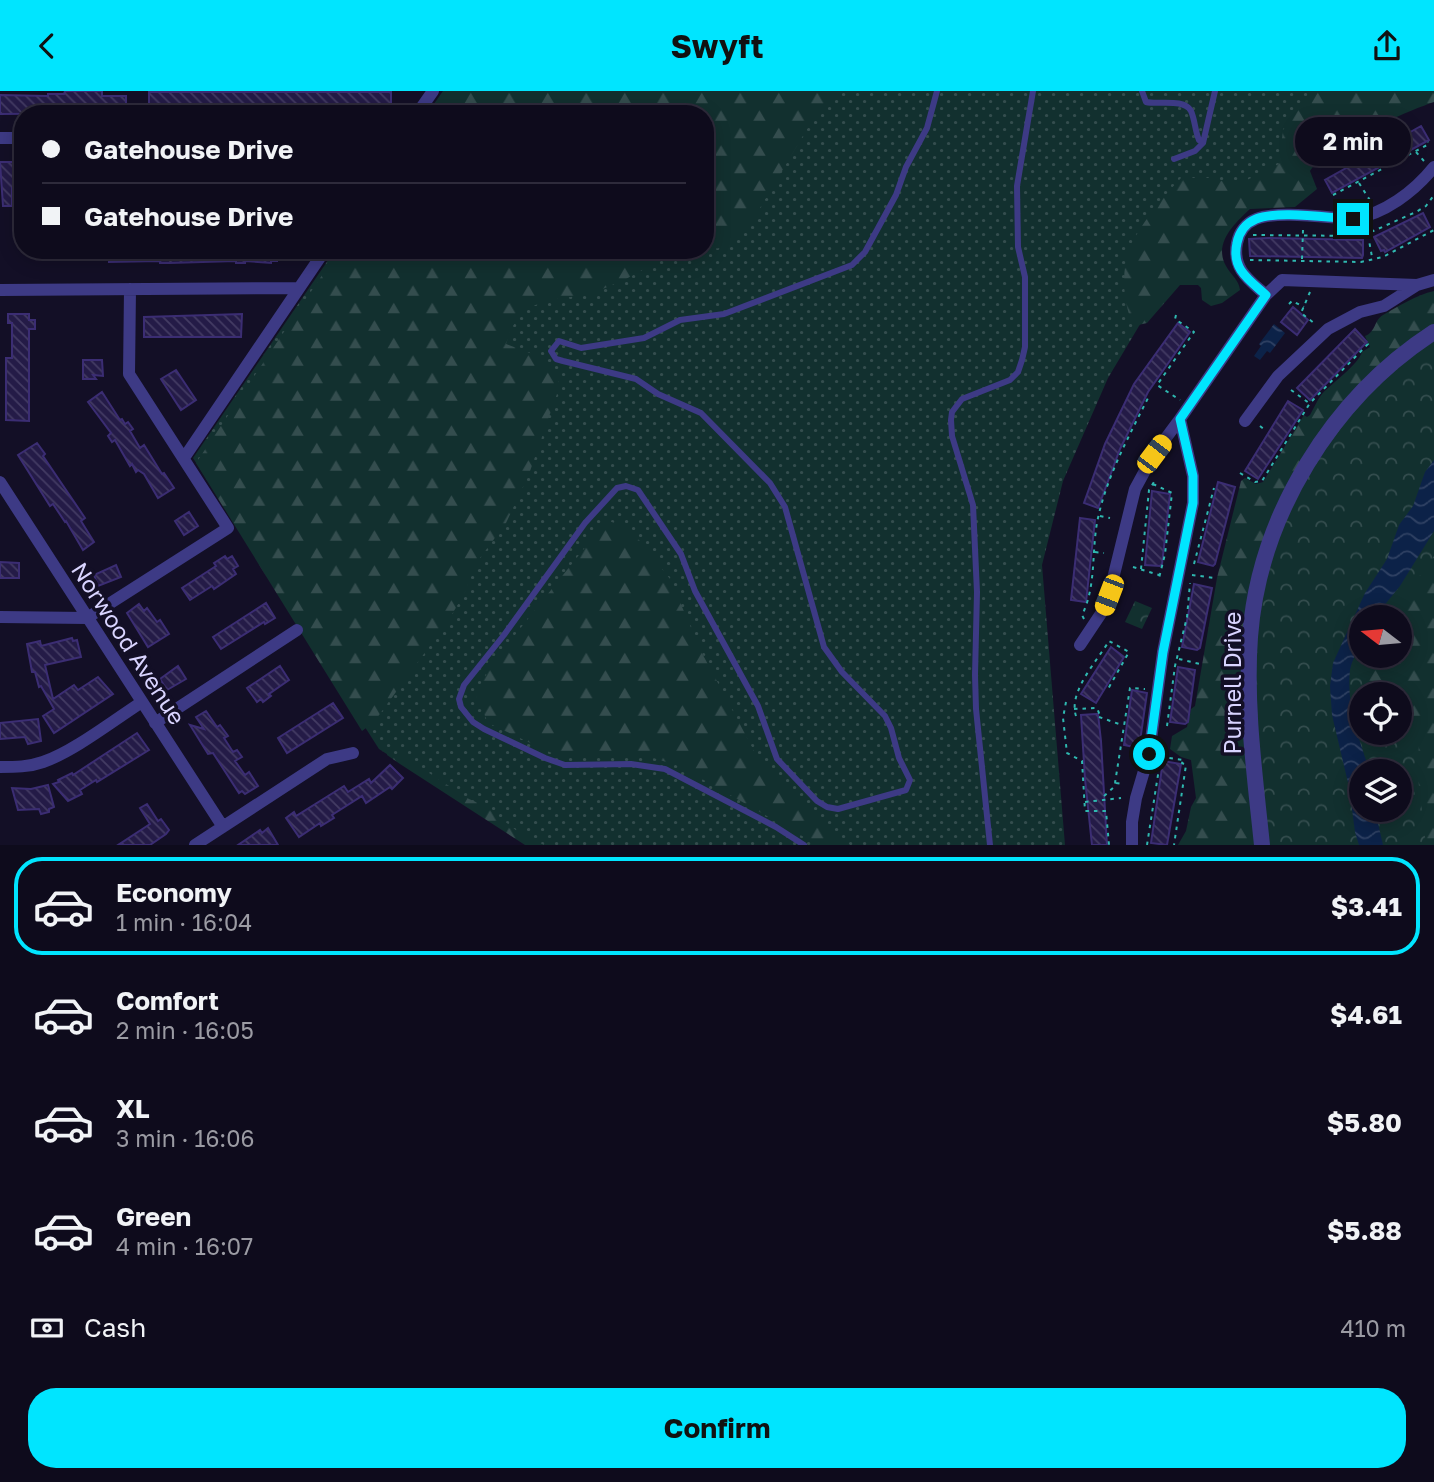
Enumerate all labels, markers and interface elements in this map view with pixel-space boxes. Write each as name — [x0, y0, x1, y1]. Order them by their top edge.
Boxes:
icon: back — [28, 27, 66, 65]
text: Swyft — [671, 27, 763, 65]
icon: share — [1368, 27, 1406, 65]
callout: 2 min — [1295, 117, 1411, 167]
text: 2 min — [1323, 127, 1383, 155]
text: Gatehouse Drive — [84, 134, 293, 165]
text: Gatehouse Drive — [84, 201, 293, 232]
route end — [1337, 203, 1369, 235]
car — [1133, 431, 1176, 477]
street label: Norwood Avenue — [66, 557, 192, 729]
car — [1092, 572, 1127, 618]
north arrow — [1349, 605, 1412, 669]
map controls — [1349, 605, 1412, 822]
street label: Purnell Drive — [1218, 612, 1246, 754]
button: locate — [1349, 682, 1412, 745]
route start — [1133, 738, 1165, 770]
button: layers — [1349, 759, 1412, 822]
icon: car — [32, 875, 95, 938]
text: Economy — [116, 877, 232, 908]
text: $3.41 — [1331, 891, 1402, 922]
text: 1 min · 16:04 — [116, 908, 252, 936]
icon: car — [32, 983, 95, 1046]
text: Comfort — [116, 985, 219, 1016]
text: $4.61 — [1330, 999, 1402, 1030]
text: 2 min · 16:05 — [116, 1016, 254, 1044]
icon: car — [32, 1091, 95, 1154]
text: XL — [116, 1093, 150, 1124]
text: $5.80 — [1327, 1107, 1402, 1138]
text: 3 min · 16:06 — [116, 1124, 254, 1152]
icon: car — [32, 1199, 95, 1262]
text: Green — [116, 1201, 191, 1232]
text: $5.88 — [1327, 1215, 1402, 1246]
text: 4 min · 16:07 — [116, 1232, 253, 1260]
icon: cash — [28, 1309, 66, 1347]
text: Cash — [84, 1312, 146, 1343]
text: 410 m — [1340, 1314, 1406, 1342]
button: Confirm — [28, 1388, 1406, 1468]

